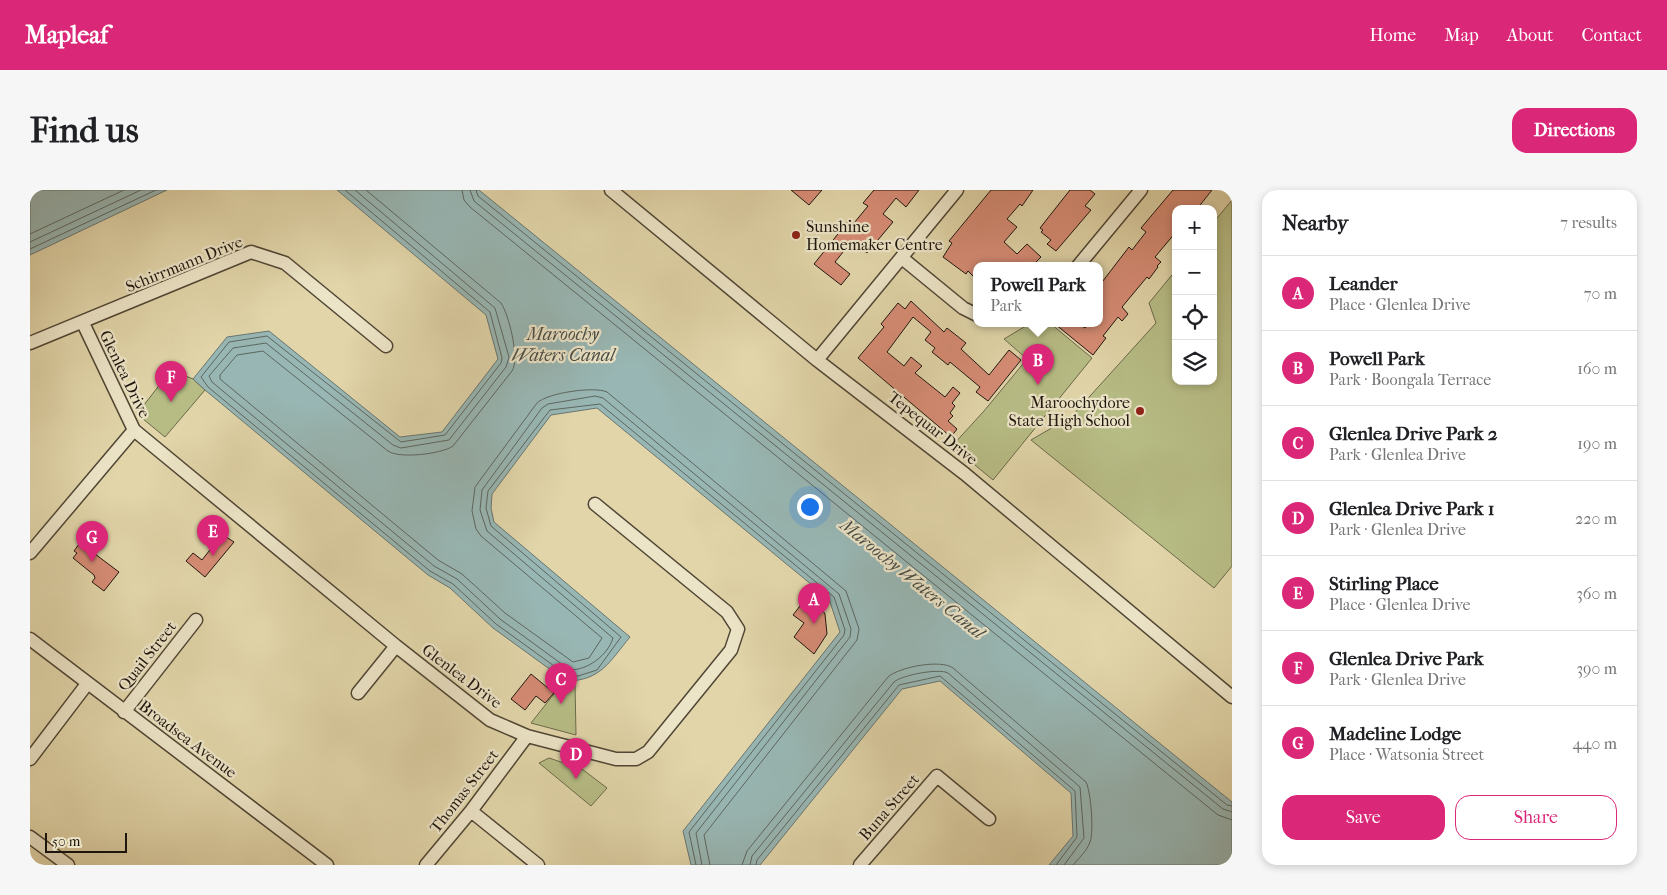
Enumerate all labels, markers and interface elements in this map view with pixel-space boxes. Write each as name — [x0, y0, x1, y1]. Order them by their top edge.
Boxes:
text: Mapleaf — [25, 21, 108, 49]
text: Home — [1369, 25, 1416, 46]
text: Map — [1444, 25, 1479, 46]
text: About — [1507, 25, 1553, 46]
text: Contact — [1581, 25, 1642, 46]
button: Directions — [1512, 108, 1637, 153]
text: Find us — [30, 110, 139, 151]
map controls — [1172, 205, 1217, 385]
button: + — [1172, 205, 1217, 250]
text: Nearby — [1282, 211, 1348, 235]
text: 7 results — [1560, 213, 1617, 232]
place label: Sunshine Homemaker Centre — [806, 217, 943, 254]
marker: Sunshine Homemaker Centre — [790, 229, 802, 241]
street label: Schirrmann Drive — [123, 232, 245, 296]
button: − — [1172, 250, 1217, 295]
popup — [973, 262, 1103, 327]
text: Leander — [1329, 273, 1398, 295]
text: Powell Park — [990, 274, 1086, 296]
text: A — [1293, 284, 1303, 303]
text: 70 m — [1584, 284, 1617, 303]
button: locate — [1172, 295, 1217, 340]
text: Place · Glenlea Drive — [1329, 295, 1471, 314]
text: Park — [990, 296, 1022, 315]
water label: Maroochy Waters Canal — [511, 324, 617, 366]
street label: Glenlea Drive — [96, 327, 154, 421]
button: layers — [1172, 340, 1217, 385]
pin: B — [1022, 344, 1054, 385]
text: Powell Park — [1329, 348, 1425, 370]
text: B — [1293, 359, 1303, 378]
text: 160 m — [1577, 359, 1617, 378]
pin: F — [155, 361, 187, 402]
text: Park · Boongala Terrace — [1329, 370, 1491, 389]
street label: Tepequar Drive — [885, 387, 981, 469]
place label: Maroochydore State High School — [1009, 393, 1131, 430]
marker: Maroochydore State High School — [1134, 405, 1146, 417]
text: Glenlea Drive Park 2 — [1329, 423, 1497, 445]
text: C — [1293, 434, 1303, 453]
text: 190 m — [1577, 434, 1617, 453]
text: Park · Glenlea Drive — [1329, 445, 1466, 464]
your location — [797, 494, 823, 520]
text: Glenlea Drive Park 1 — [1329, 498, 1494, 520]
text: D — [1292, 509, 1304, 528]
text: 220 m — [1575, 509, 1617, 528]
water label: Maroochy Waters Canal — [834, 513, 990, 645]
pin: E — [197, 515, 229, 556]
text: Park · Glenlea Drive — [1329, 520, 1466, 539]
pin: G — [76, 521, 108, 562]
text: Stirling Place — [1329, 573, 1439, 595]
pin: A — [798, 583, 830, 624]
text: E — [1293, 584, 1303, 603]
text: 360 m — [1576, 584, 1617, 603]
text: Place · Glenlea Drive — [1329, 595, 1471, 614]
street label: Quail Street — [114, 617, 180, 695]
street label: Glenlea Drive — [418, 640, 506, 712]
text: Glenlea Drive Park — [1329, 648, 1484, 670]
text: F — [1294, 659, 1302, 678]
text: 390 m — [1576, 659, 1617, 678]
pin: C — [545, 663, 577, 704]
text: Park · Glenlea Drive — [1329, 670, 1466, 689]
street label: Broadsea Avenue — [135, 696, 241, 782]
text: Madeline Lodge — [1329, 723, 1461, 745]
text: G — [1292, 734, 1304, 753]
text: 440 m — [1572, 734, 1617, 753]
pin: D — [560, 738, 592, 779]
street label: Thomas Street — [426, 745, 503, 836]
text: Place · Watsonia Street — [1329, 745, 1484, 764]
street label: Buna Street — [855, 770, 923, 844]
button: Save — [1282, 795, 1445, 840]
button: Share — [1455, 795, 1617, 840]
scale bar — [45, 830, 128, 853]
text: 50 m — [52, 833, 80, 850]

